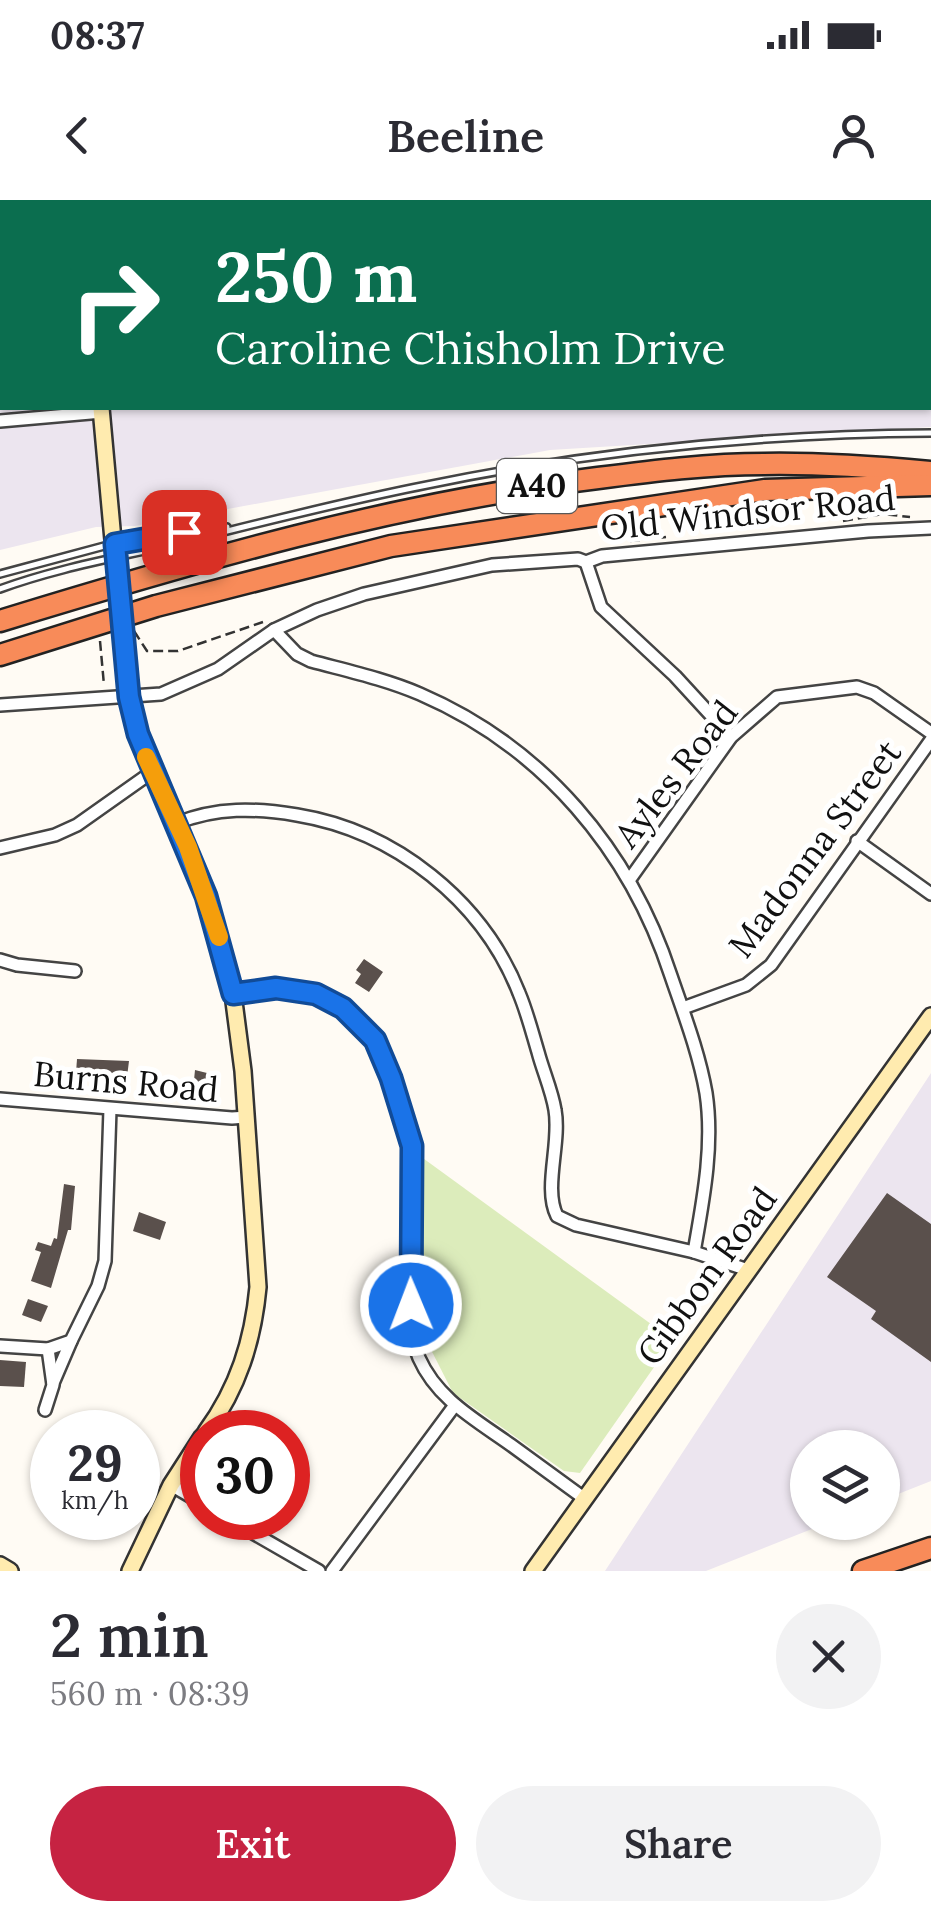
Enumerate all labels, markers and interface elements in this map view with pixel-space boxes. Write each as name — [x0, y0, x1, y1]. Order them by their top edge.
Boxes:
text: 08:37 — [50, 11, 145, 59]
text: Beeline — [387, 107, 544, 164]
icon: back — [50, 108, 105, 163]
icon: person — [826, 108, 881, 163]
text: 250 m — [215, 232, 417, 321]
icon: right — [50, 240, 180, 370]
text: Caroline Chisholm Drive — [215, 319, 726, 376]
road number: A40 — [497, 459, 577, 513]
street label: Old Windsor Road — [598, 475, 897, 550]
pin — [142, 490, 227, 575]
icon: arrive — [157, 505, 212, 560]
street label: Ayles Road — [603, 691, 747, 857]
street label: Madonna Street — [718, 731, 911, 966]
street label: Burns Road — [32, 1051, 220, 1112]
street label: Gibbon Road — [627, 1178, 786, 1374]
position arrow — [359, 1253, 463, 1357]
speed limit sign: 30 — [180, 1410, 310, 1540]
map controls — [790, 1430, 900, 1540]
button: layers — [790, 1430, 900, 1540]
text: 29 — [67, 1431, 123, 1495]
text: km/h — [61, 1484, 129, 1516]
text: 2 min — [50, 1597, 209, 1673]
button: close — [776, 1604, 881, 1709]
text: 560 m · 08:39 — [50, 1673, 250, 1714]
button: Exit — [50, 1786, 456, 1901]
button: Share — [476, 1786, 881, 1901]

